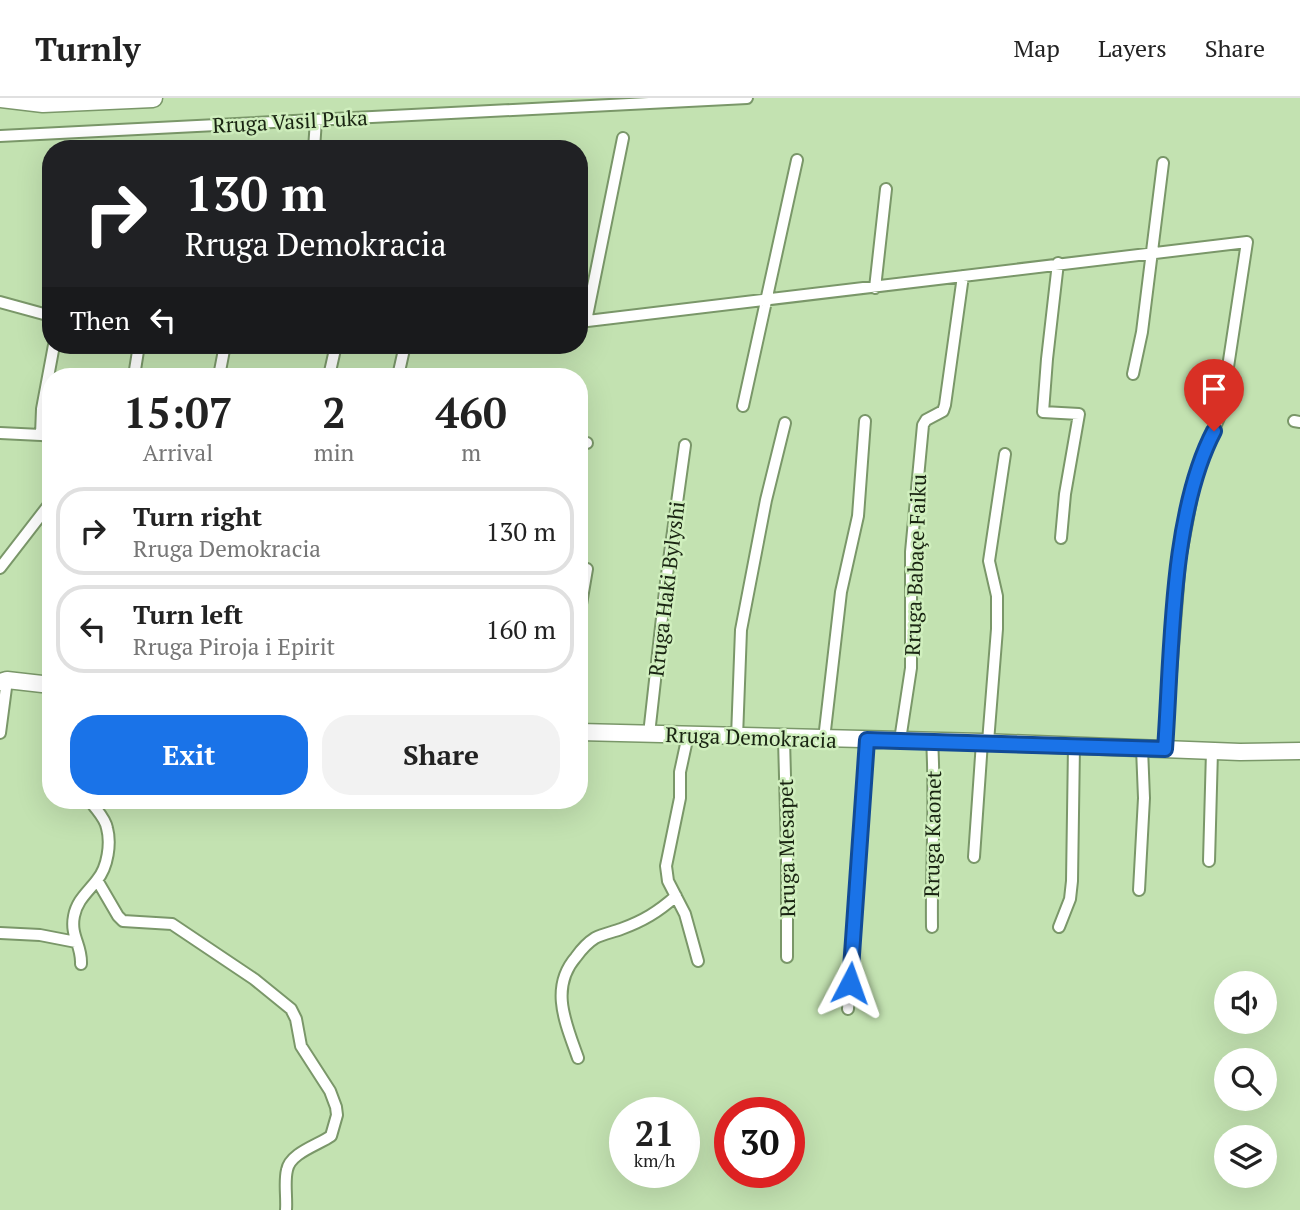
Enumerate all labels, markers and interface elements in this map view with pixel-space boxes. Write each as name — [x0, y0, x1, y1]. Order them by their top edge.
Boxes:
text: Turnly — [35, 27, 140, 70]
text: Map — [1013, 32, 1060, 64]
text: Layers — [1098, 32, 1167, 64]
text: Share — [1205, 32, 1265, 64]
street label: Rruga Vasil Puka — [211, 103, 369, 139]
text: 130 m — [185, 160, 327, 225]
icon: right — [70, 168, 161, 259]
text: Rruga Demokracia — [185, 223, 447, 265]
icon: left — [144, 301, 182, 339]
text: Then — [70, 303, 130, 337]
pin — [1184, 359, 1244, 431]
icon: arrive — [1195, 370, 1233, 408]
text: 15:07 — [123, 384, 233, 440]
text: 2 — [322, 384, 346, 440]
text: 460 — [436, 384, 507, 440]
text: Arrival — [143, 437, 213, 468]
text: min — [314, 437, 354, 468]
text: m — [461, 437, 481, 468]
street label: Rruga Babaçe Faiku — [898, 473, 932, 657]
text: Turn right — [133, 499, 262, 533]
street label: Rruga Haki Bylyshi — [641, 500, 691, 678]
icon: right — [74, 512, 112, 550]
text: 130 m — [486, 514, 556, 548]
text: Rruga Demokracia — [133, 533, 321, 564]
text: Turn left — [133, 597, 243, 631]
icon: left — [74, 610, 112, 648]
text: 160 m — [486, 612, 556, 646]
text: Rruga Piroja i Epirit — [133, 631, 335, 662]
button: Exit — [70, 715, 308, 795]
button: Share — [322, 715, 560, 795]
street label: Rruga Demokracia — [665, 720, 838, 754]
street label: Rruga Kaonet — [917, 770, 947, 898]
street label: Rruga Mesapet — [771, 778, 801, 918]
position arrow — [813, 946, 887, 1020]
map controls — [1214, 971, 1277, 1188]
button: sound — [1214, 971, 1277, 1034]
button: search — [1214, 1048, 1277, 1111]
speed limit sign: 30 — [714, 1097, 805, 1188]
text: 21 — [635, 1110, 674, 1156]
button: layers — [1214, 1125, 1277, 1188]
text: km/h — [634, 1148, 675, 1172]

